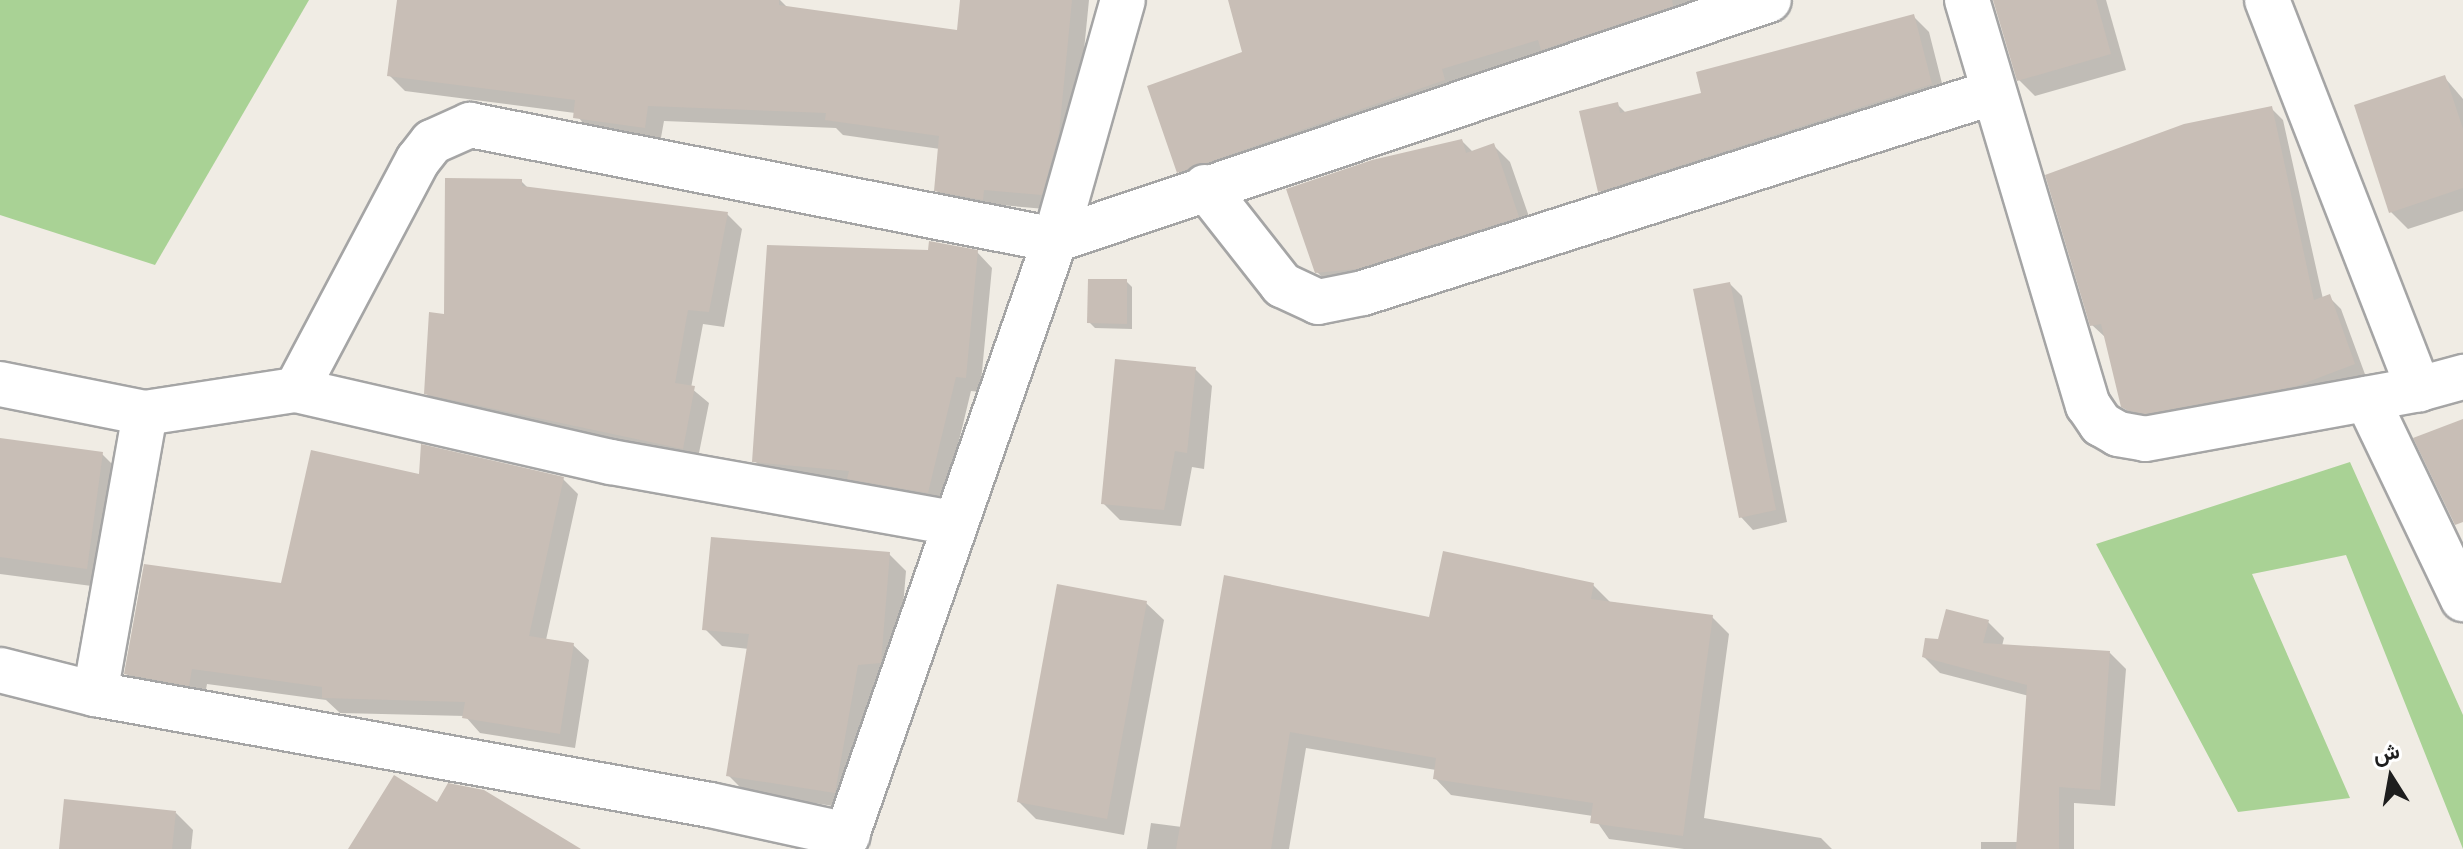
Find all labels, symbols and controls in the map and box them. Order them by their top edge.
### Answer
north arrow [2351,737,2431,817]
text: ش [2371,738,2402,769]

